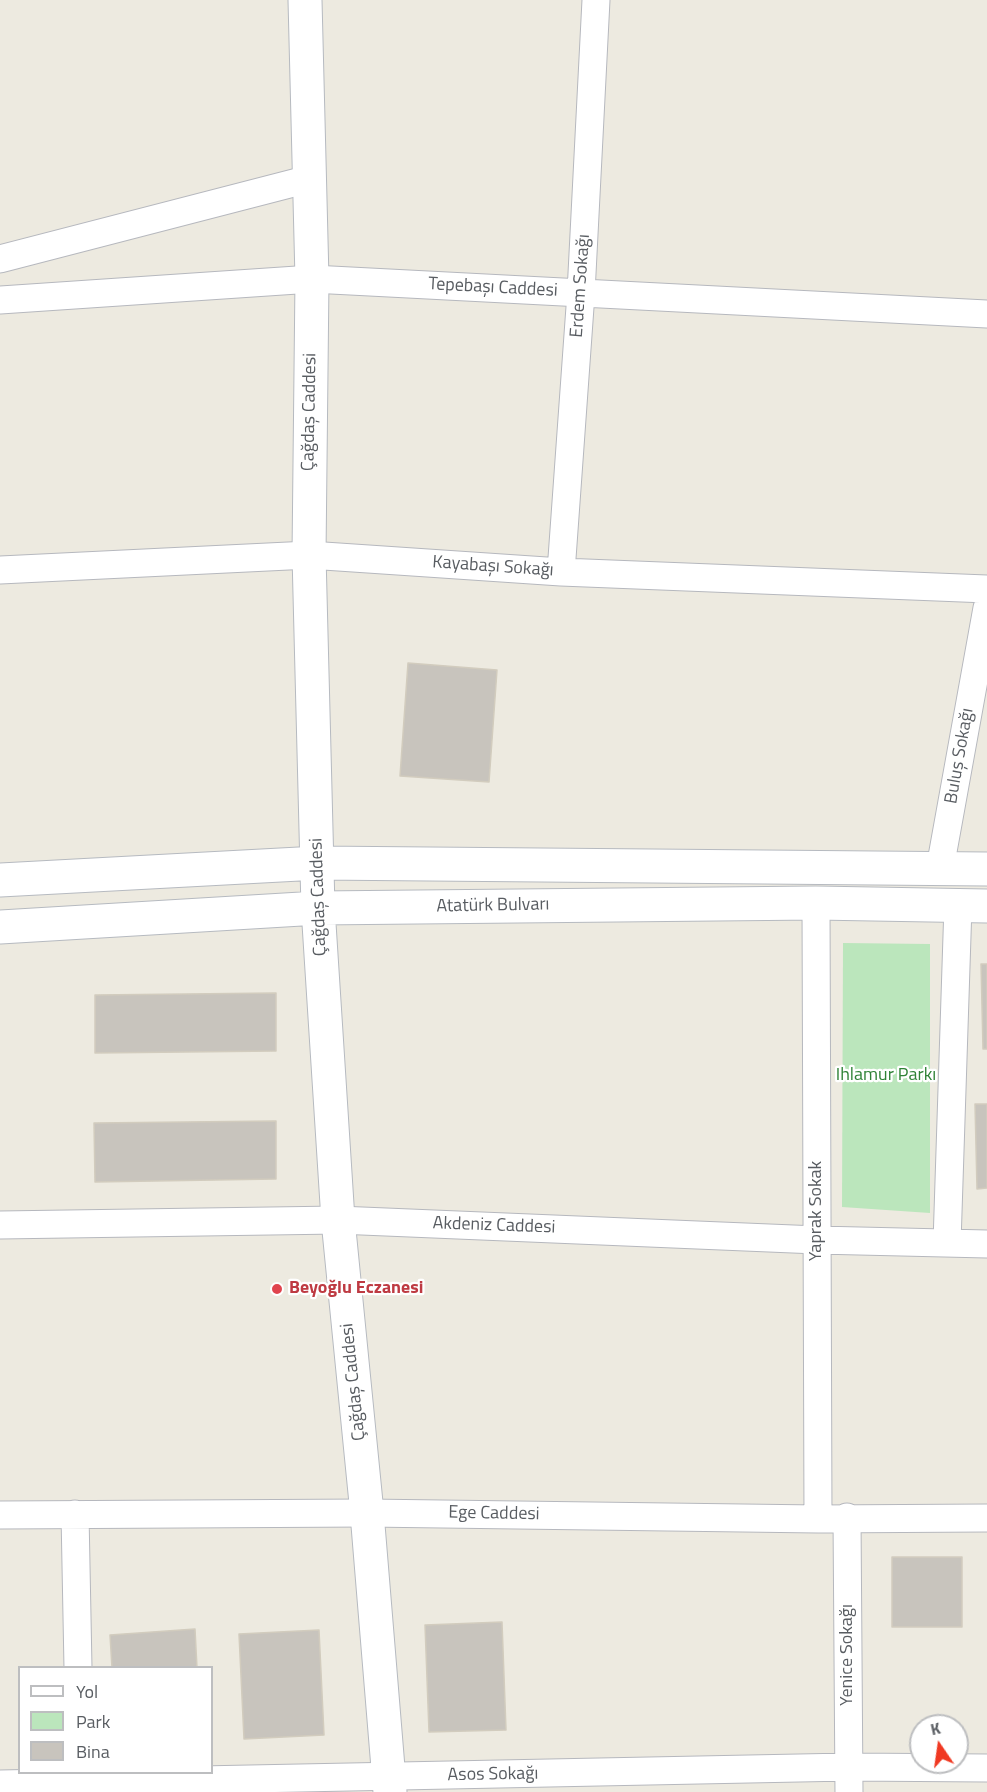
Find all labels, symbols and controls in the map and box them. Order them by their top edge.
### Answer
street label: Erdem Sokağı [567,234,595,338]
street label: Tepebaşı Caddesi [428,274,558,302]
street label: Çağdaş Caddesi [298,353,322,471]
street label: Kayabaşı Sokağı [432,552,554,582]
street label: Buluş Sokağı [941,706,979,806]
street label: Çağdaş Caddesi [306,838,332,956]
street label: Atatürk Bulvarı [436,894,550,918]
park label: Ihlamur Parkı [836,1065,936,1087]
street label: Yaprak Sokak [806,1161,828,1261]
street label: Akdeniz Caddesi [432,1213,556,1239]
place label: Beyoğlu Eczanesi [289,1278,423,1300]
marker: Beyoğlu Eczanesi [270,1282,284,1296]
street label: Çağdaş Caddesi [337,1322,371,1442]
street label: Ege Caddesi [448,1502,540,1526]
street label: Yenice Sokağı [837,1604,859,1706]
legend [18,1666,213,1774]
text: Yol [76,1678,98,1705]
text: Park [76,1708,110,1735]
north arrow [909,1714,969,1774]
text: K [928,1716,943,1741]
text: Bina [76,1738,110,1765]
street label: Asos Sokağı [447,1763,539,1787]

